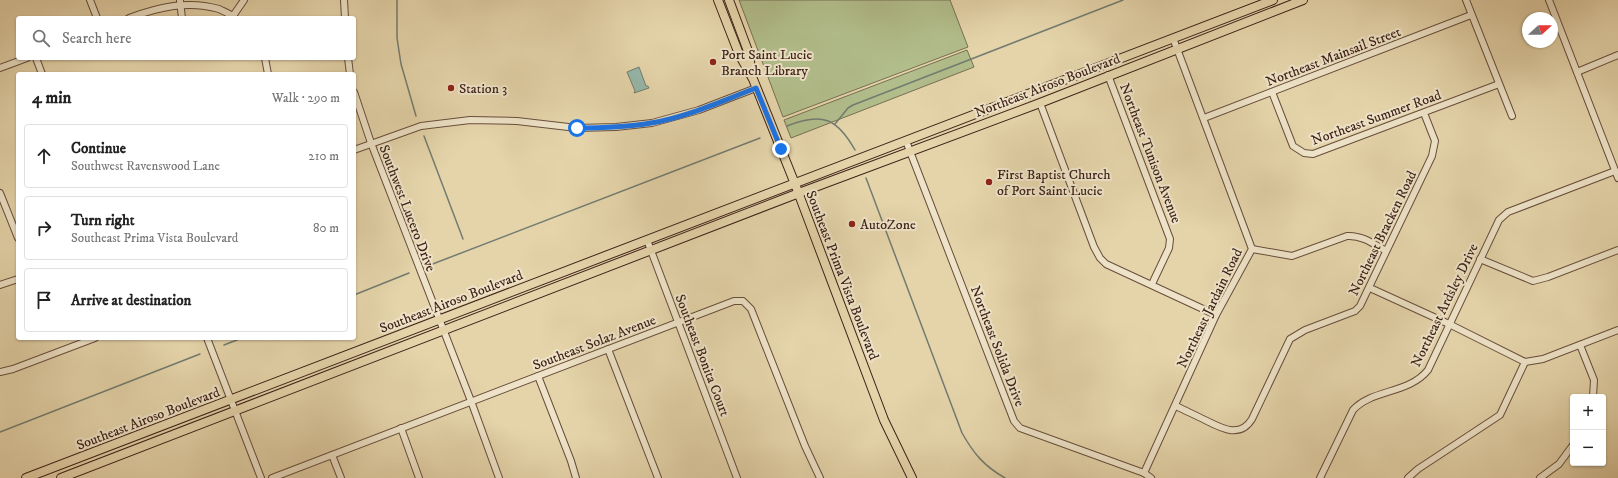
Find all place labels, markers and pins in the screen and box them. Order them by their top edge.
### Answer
place label: Port Saint Lucie Branch Library [721,46,812,80]
marker: Port Saint Lucie Branch Library [708,57,718,67]
place label: Station 3 [459,80,507,98]
marker: Station 3 [446,83,456,93]
place label: First Baptist Church of Port Saint Lucie [997,166,1111,200]
marker: First Baptist Church of Port Saint Lucie [984,177,994,187]
place label: AutoZone [860,216,916,234]
marker: AutoZone [847,219,857,229]

